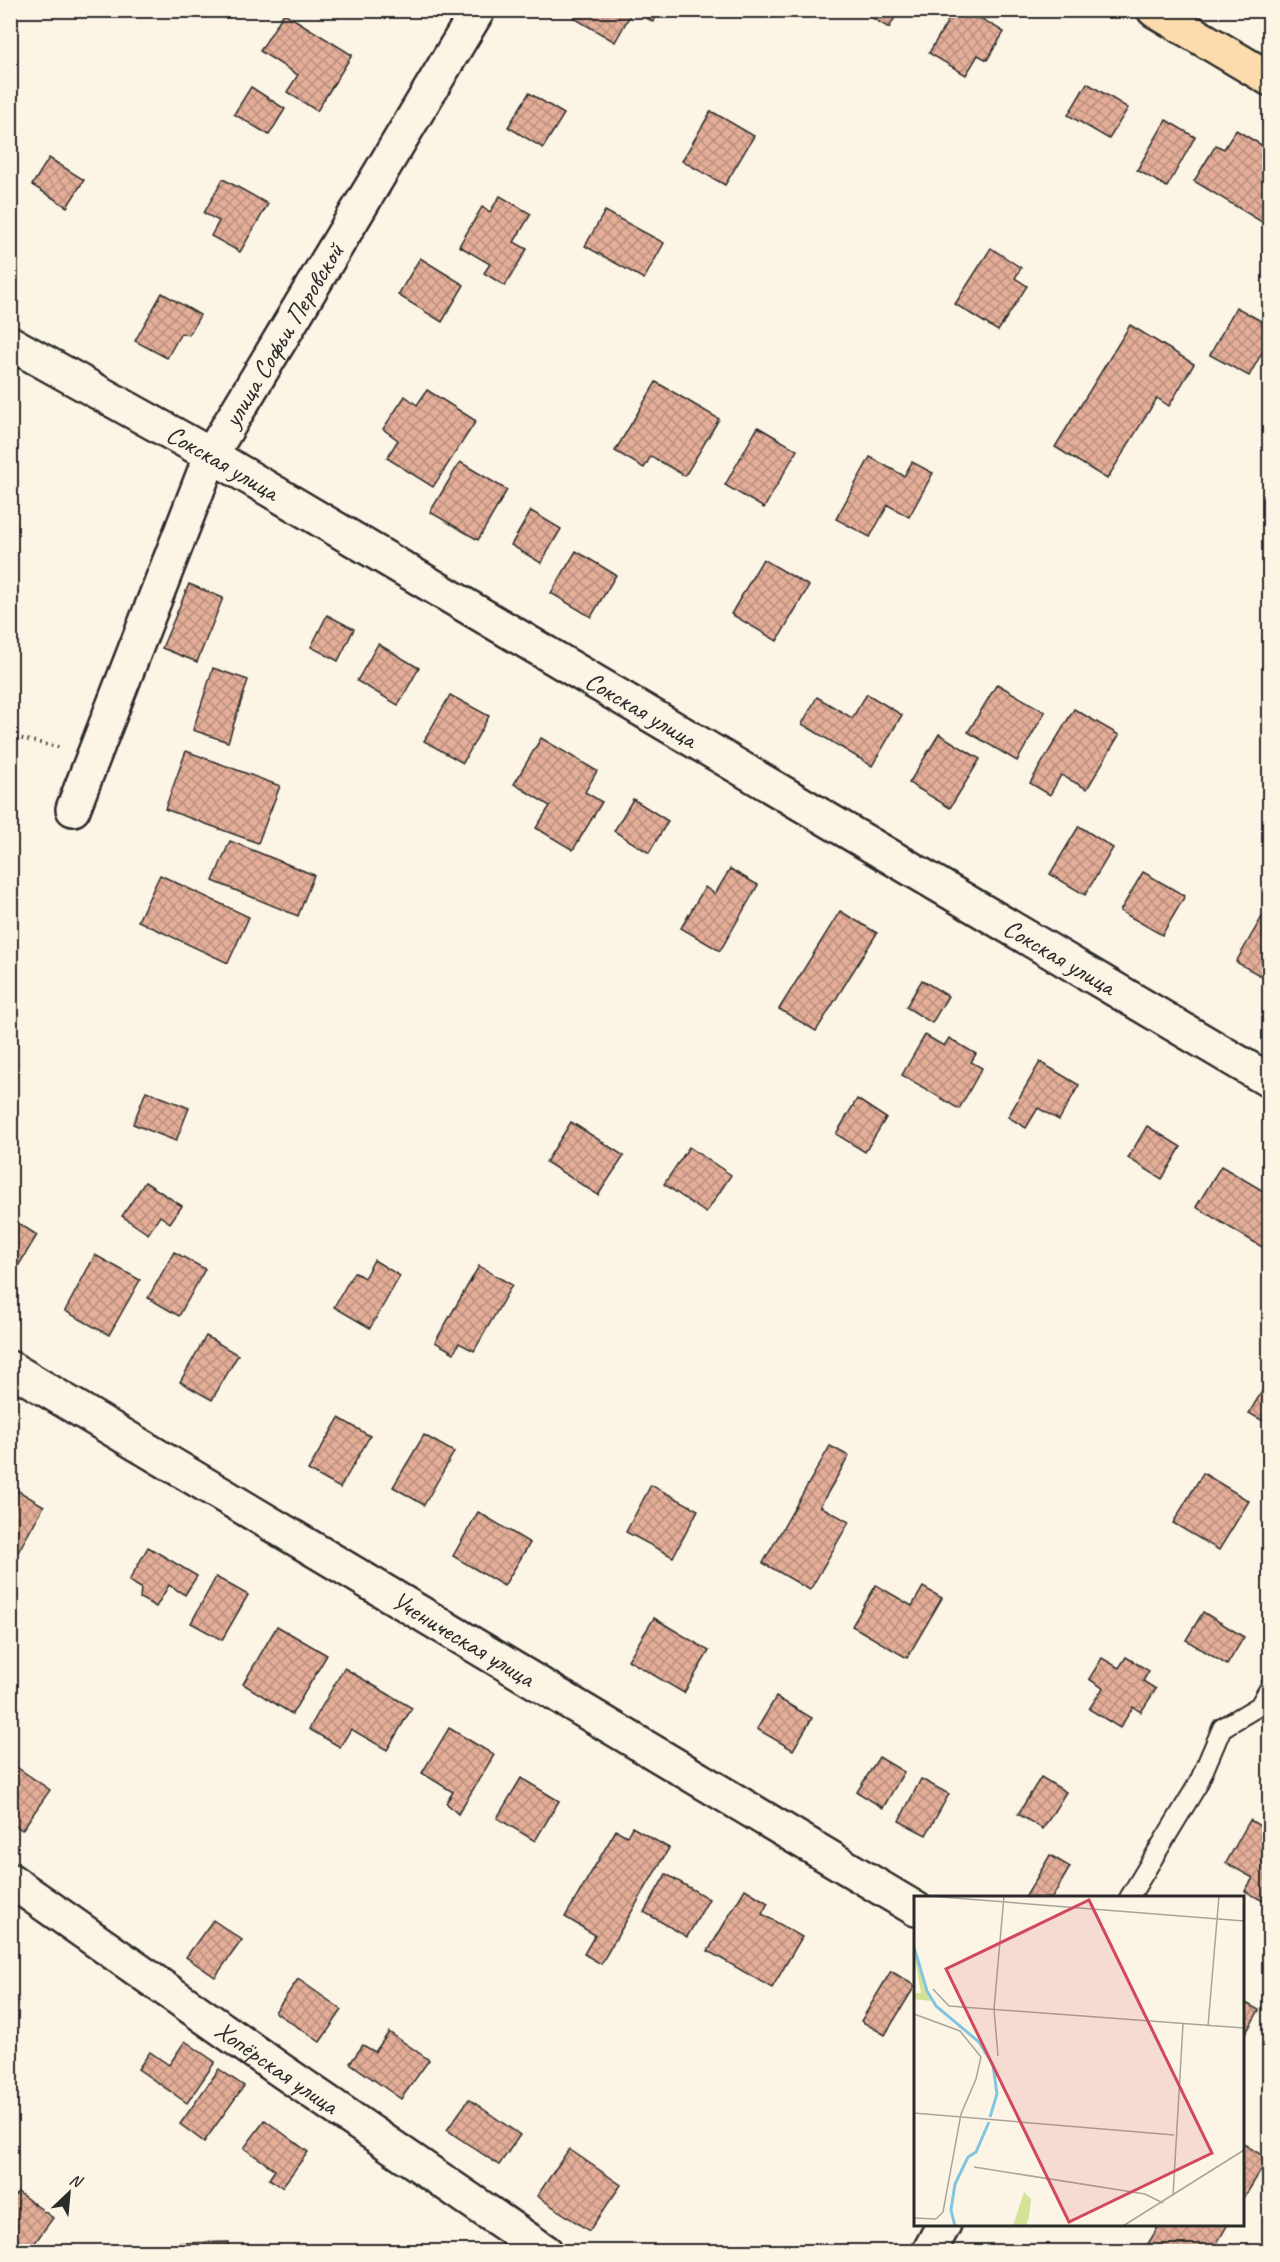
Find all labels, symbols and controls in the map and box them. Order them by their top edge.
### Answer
street label: улица Софьи Перовской [215,235,352,435]
street label: Сокская улица [161,418,287,510]
street label: Сокская улица [579,664,705,757]
street label: Сокская улица [998,911,1123,1004]
street label: Ученическая улица [386,1584,542,1695]
inset map [914,1896,1244,2226]
street label: Хопёрская улица [209,2013,346,2123]
north arrow [39,2163,99,2223]
text: N [66,2169,87,2193]

